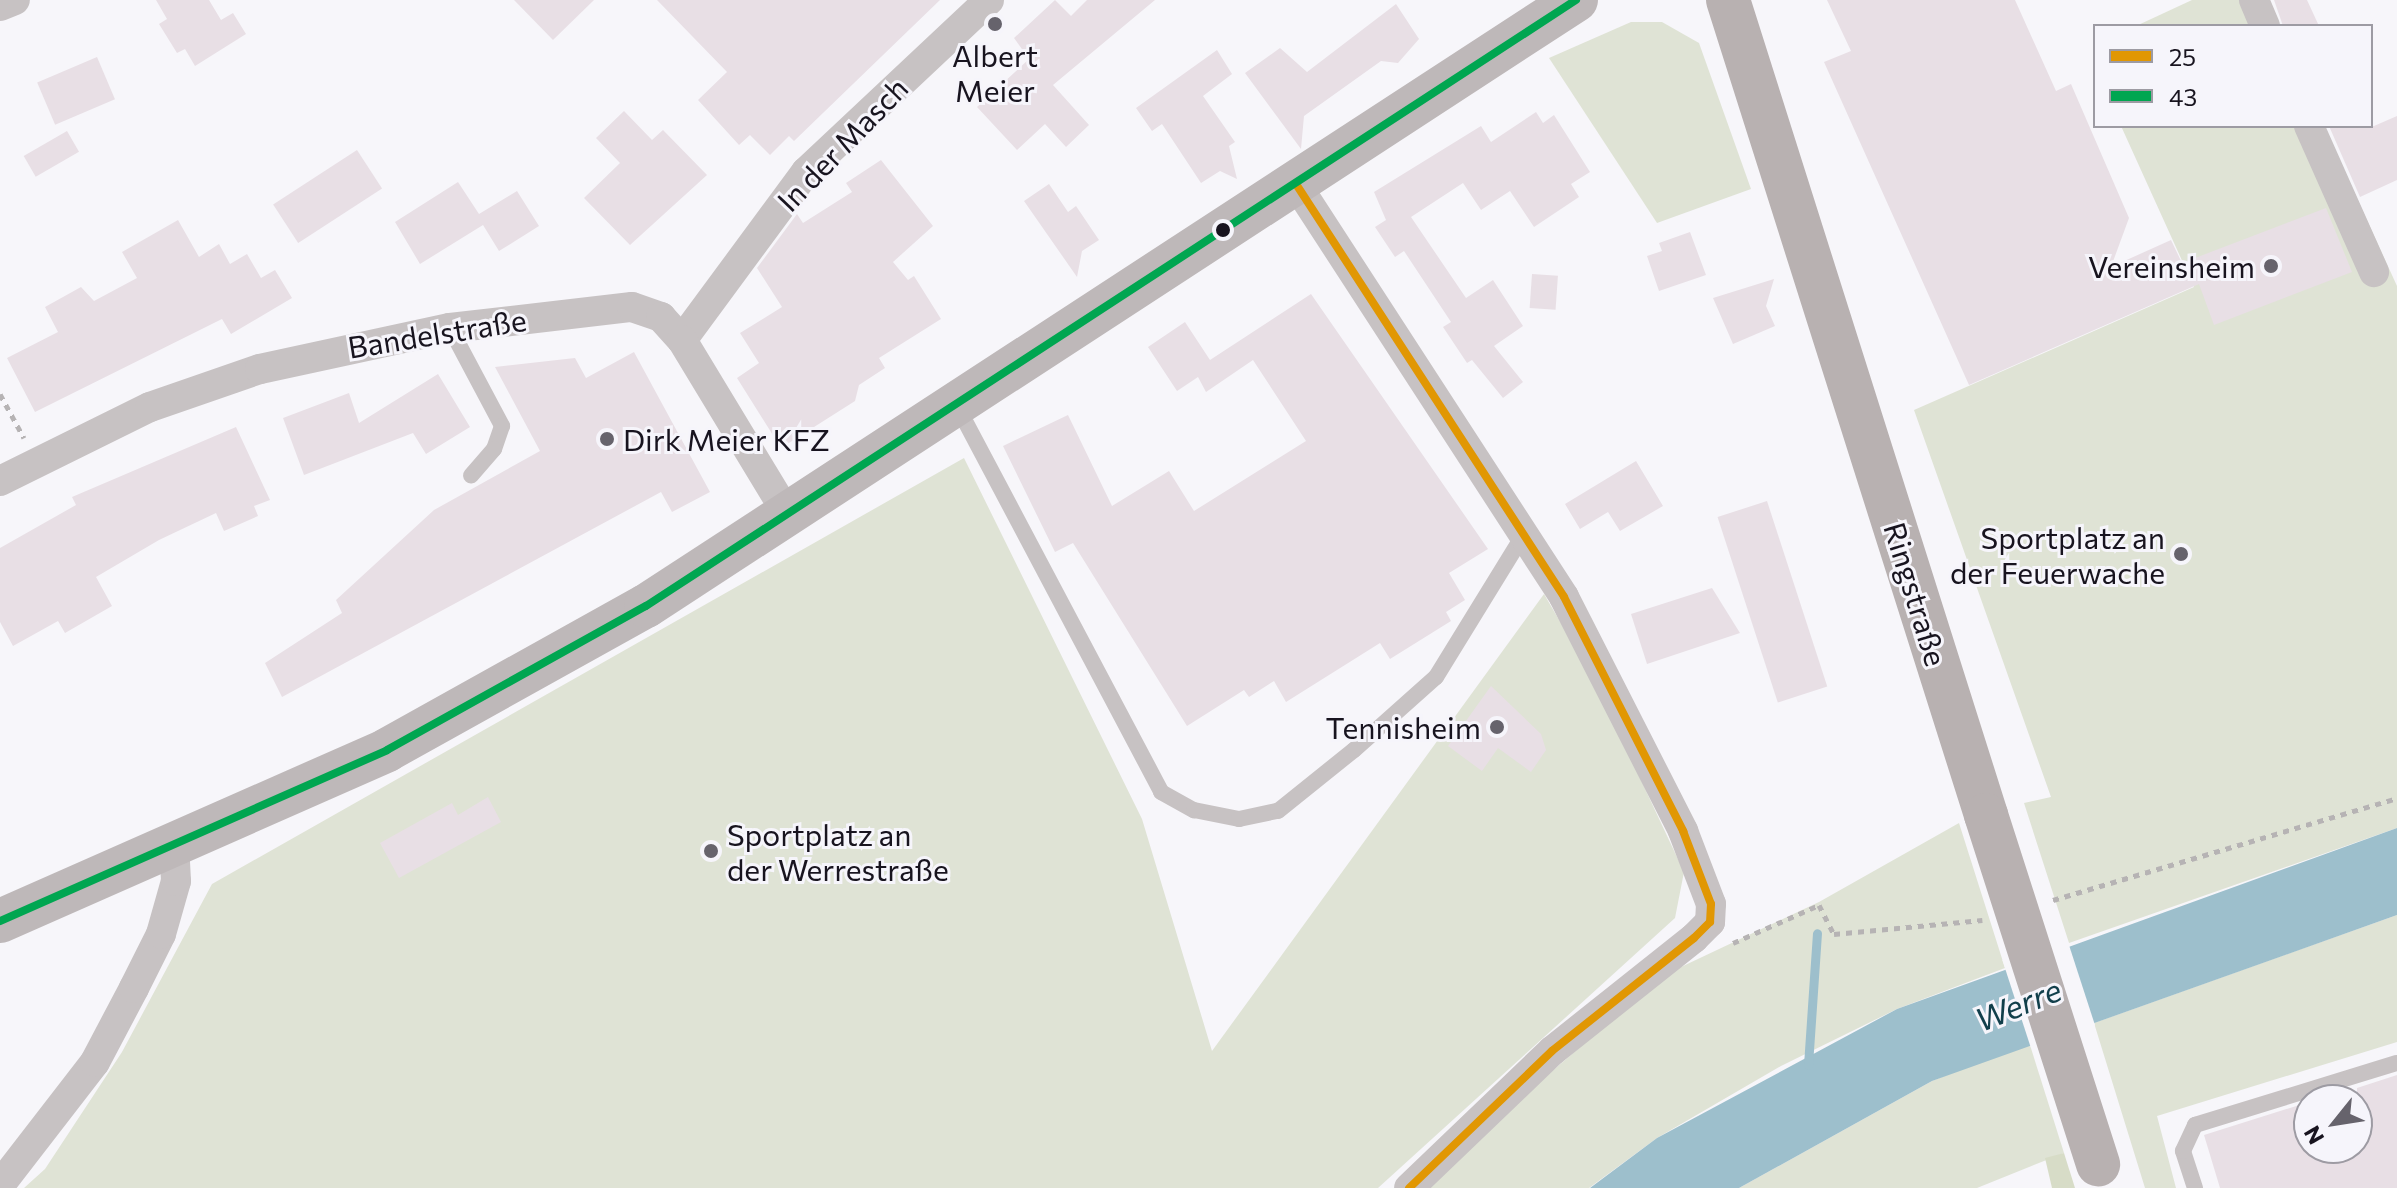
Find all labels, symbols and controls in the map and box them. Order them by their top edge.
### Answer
marker: Albert Meier [986,15,1004,33]
legend [2093,24,2373,128]
place label: Albert Meier [952,37,1038,108]
text: 25 [2169,42,2196,71]
street label: In der Masch [769,70,915,218]
text: 43 [2169,82,2197,111]
unlabelled marker [1215,222,1231,238]
place label: Vereinsheim [2088,248,2255,284]
marker: Vereinsheim [2262,257,2280,275]
street label: Bandelstraße [345,301,529,365]
place label: Dirk Meier KFZ [623,421,830,457]
marker: Dirk Meier KFZ [598,430,616,448]
street label: Ringstraße [1877,518,1955,670]
place label: Sportplatz an der Feuerwache [1950,519,2165,590]
marker: Sportplatz an der Feuerwache [2172,545,2190,563]
place label: Tennisheim [1326,709,1481,745]
marker: Tennisheim [1488,718,1506,736]
place label: Sportplatz an der Werrestraße [727,816,949,886]
marker: Sportplatz an der Werrestraße [702,842,720,860]
water label: Werre [1969,969,2067,1039]
north arrow [2293,1084,2373,1164]
text: N [2298,1121,2329,1149]

